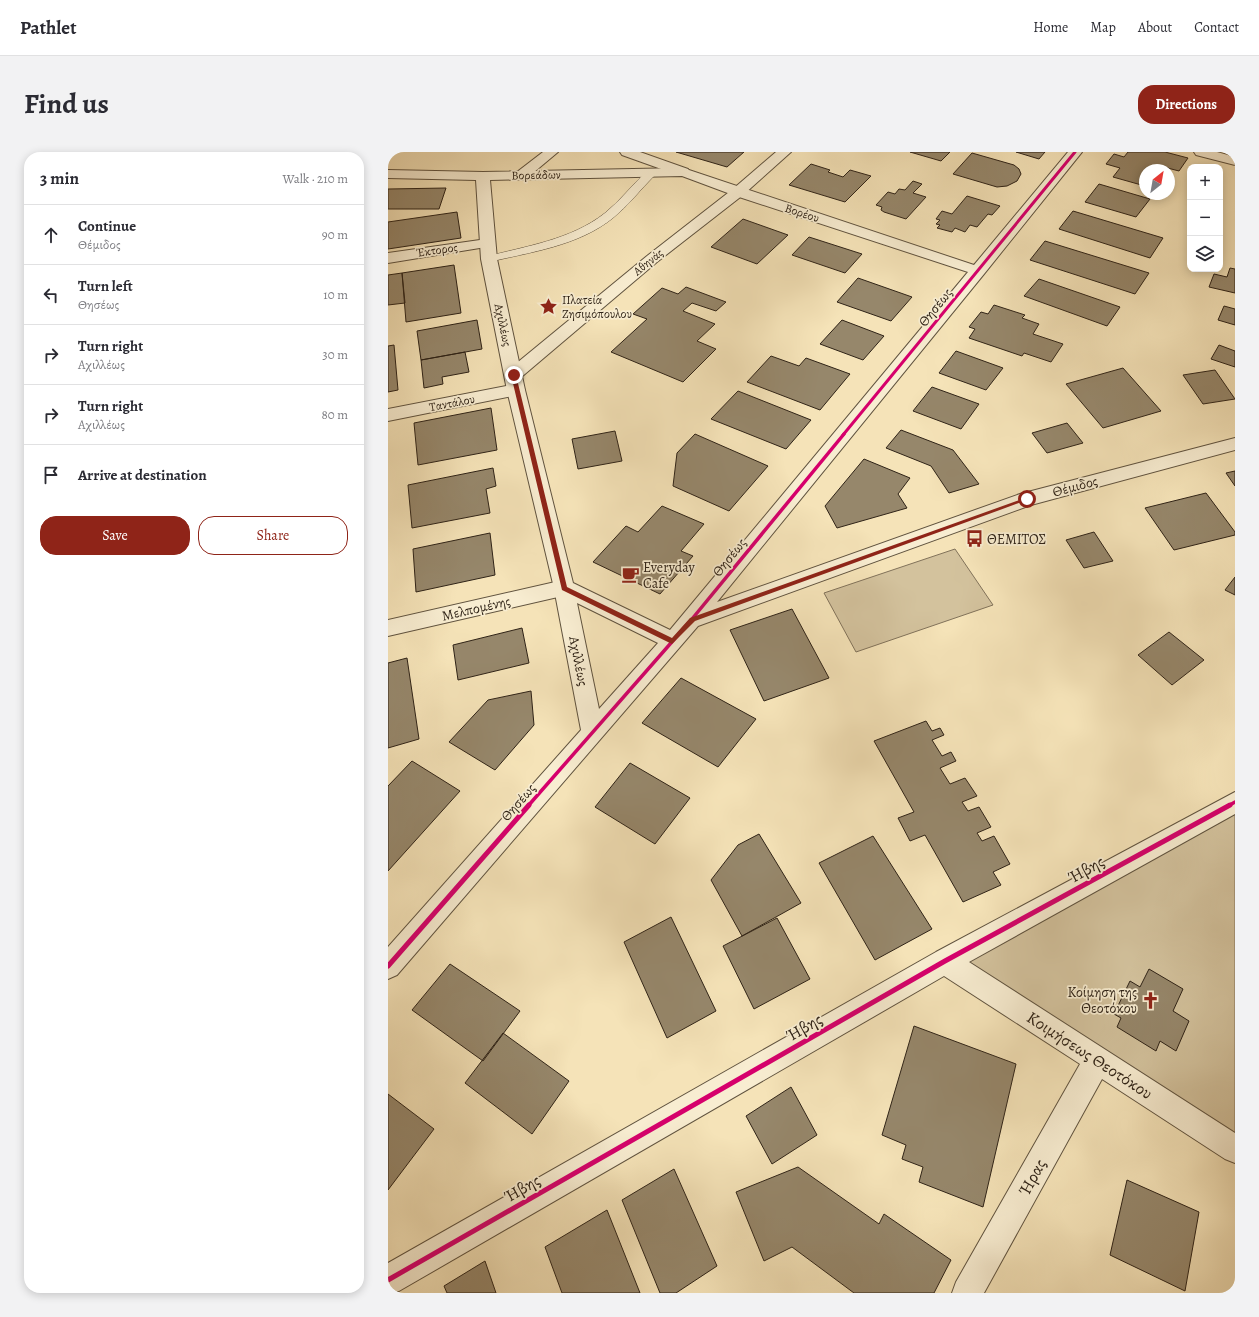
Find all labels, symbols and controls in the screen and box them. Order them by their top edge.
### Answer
text: Pathlet [20,15,76,41]
text: Home [1033,18,1068,37]
text: Map [1090,18,1116,37]
text: About [1138,18,1172,37]
text: Contact [1194,18,1239,37]
text: Find us [24,85,109,123]
button: Directions [1138,85,1235,124]
north arrow [1139,164,1175,200]
map controls [1187,164,1223,272]
button: + [1187,164,1223,200]
text: 3 min [40,167,79,190]
street label: Βορεάδων [511,167,561,183]
text: Walk · 210 m [283,170,348,187]
street label: Βορέου [783,200,821,226]
button: − [1187,200,1223,236]
text: Continue [78,216,136,236]
icon: ahead [40,224,62,246]
text: 90 m [322,226,348,243]
text: Θέμιδος [78,236,121,253]
button: layers [1187,236,1223,272]
street label: Έκτορος [415,239,459,261]
street label: Αθηνάς [629,245,666,280]
text: Turn left [78,276,133,296]
icon: left [40,284,62,306]
street label: Θησέως [914,284,957,331]
text: 10 m [323,286,348,303]
place label: Πλατεία Ζησιμόπουλου [562,292,632,322]
text: Θησέως [78,296,119,313]
place icon: Πλατεία Ζησιμόπουλου [539,297,559,317]
street label: Αχιλλέως [490,301,515,348]
text: Turn right [78,336,143,356]
icon: right [40,344,62,366]
text: 30 m [322,346,348,363]
text: Αχιλλέως [78,356,125,373]
route end [505,366,523,384]
street label: Ταντάλου [428,391,476,415]
text: Turn right [78,396,143,416]
icon: right [40,404,62,426]
text: 80 m [321,406,348,423]
text: Αχιλλέως [78,416,125,433]
icon: arrive [40,464,62,486]
text: Arrive at destination [78,465,207,485]
street label: Θέμιδος [1050,471,1100,502]
route start [1018,490,1036,508]
button: Save [40,516,190,555]
button: Share [198,516,348,555]
bus stop icon: ΘΕΜΙΤΟΣ [964,529,984,549]
place label: ΘΕΜΙΤΟΣ [987,530,1046,549]
street label: Θησέως [708,534,751,581]
place label: Everyday Cafe [643,558,695,593]
cafe icon: Everyday Cafe [620,565,640,585]
street label: Μελπομένης [440,591,512,626]
street label: Αχιλλέως [564,634,593,688]
street label: Θησέως [497,779,540,825]
street label: Ήβης [1064,850,1109,889]
place label: Κοίμηση της Θεοτόκου [1068,983,1137,1018]
church icon: Κοίμηση της Θεοτόκου [1140,990,1160,1010]
street label: Κοιμήσεως Θεοτόκου [1022,1006,1157,1105]
street label: Ήβης [782,1008,827,1047]
street label: Ήρας [1013,1155,1052,1200]
street label: Ήβης [500,1169,545,1208]

